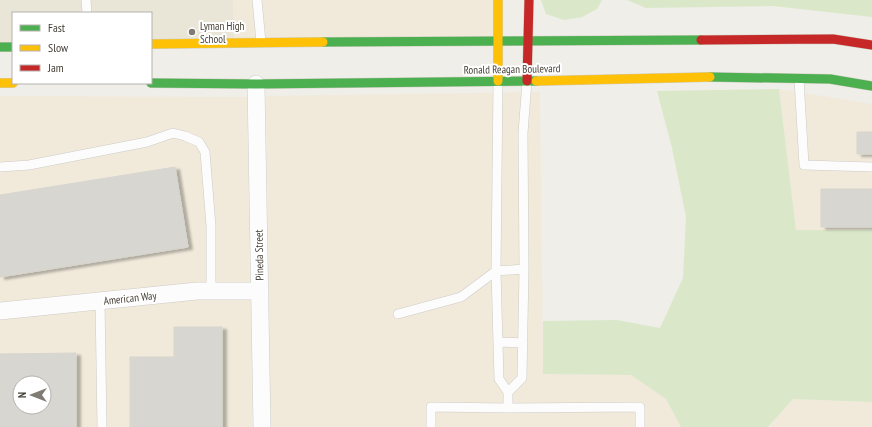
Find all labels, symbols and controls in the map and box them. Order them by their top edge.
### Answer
legend [12,12,152,84]
place label: Lyman High School [200,19,245,46]
text: Fast [48,20,66,35]
marker: Lyman High School [187,27,197,37]
text: Slow [48,40,69,55]
text: Jam [47,60,64,75]
street label: Ronald Reagan Boulevard [464,61,561,77]
street label: Pineda Street [252,229,266,281]
street label: American Way [103,288,158,308]
north arrow [12,375,52,415]
text: N [15,392,29,398]

